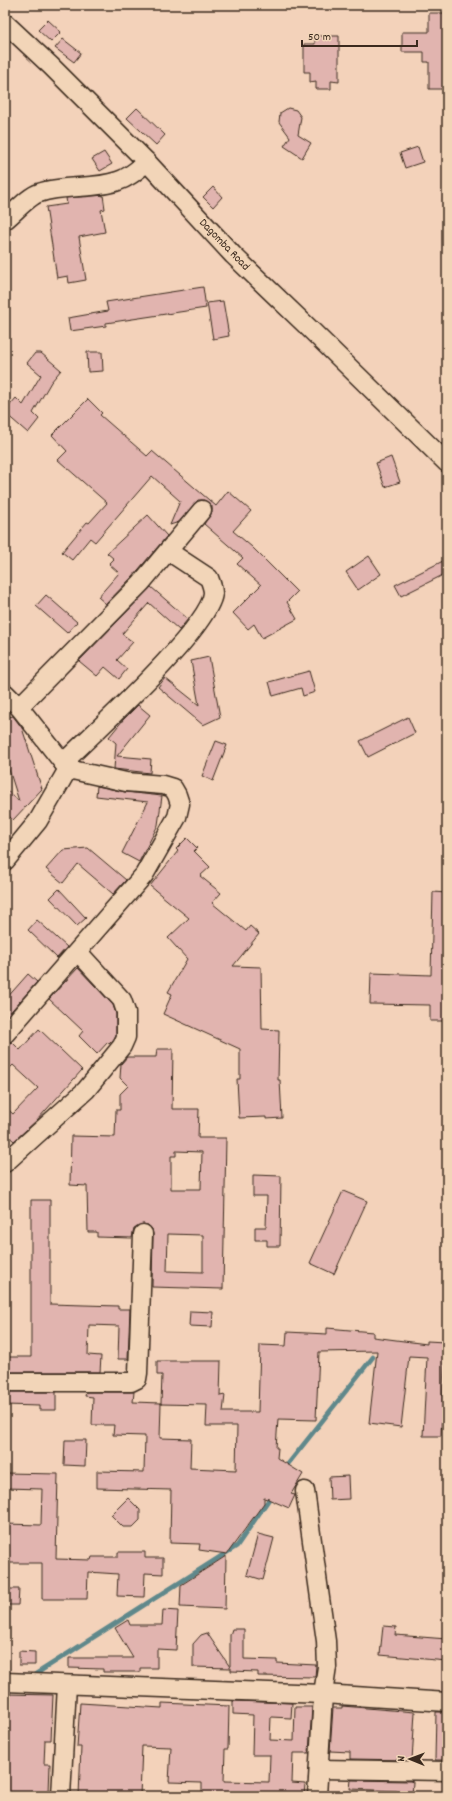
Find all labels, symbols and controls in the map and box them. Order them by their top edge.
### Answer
scale bar [302,22,417,48]
text: 50 m [308,29,331,46]
street label: Dagomba Road [195,215,253,275]
north arrow [390,1739,430,1779]
text: N [394,1755,410,1762]

